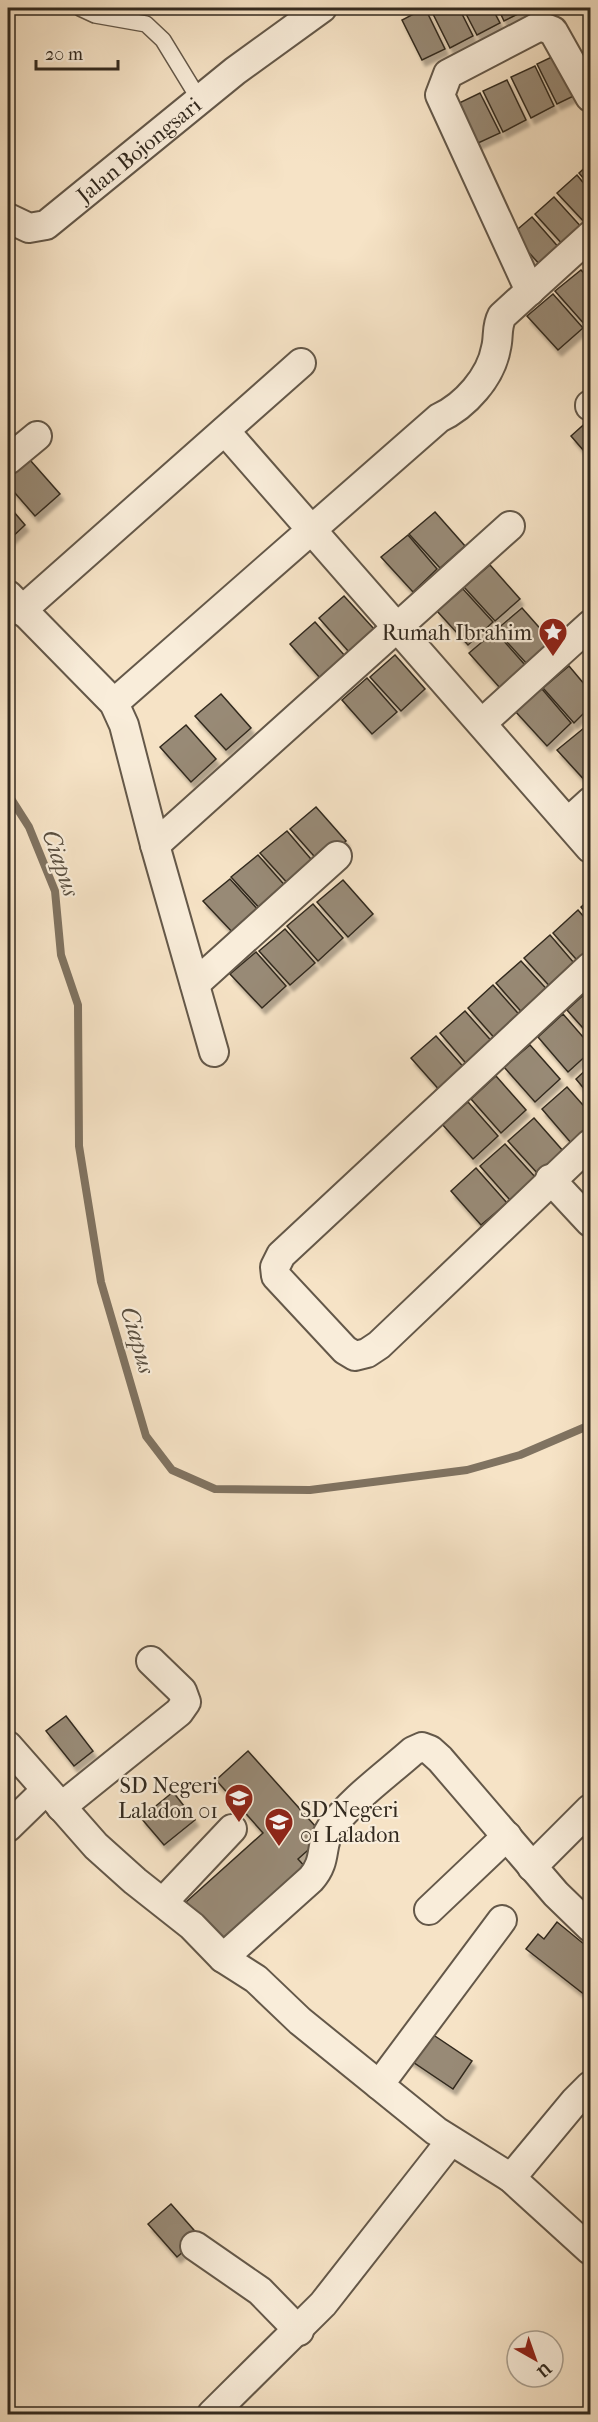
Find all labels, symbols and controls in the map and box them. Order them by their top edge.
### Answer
scale bar [36,33,118,71]
text: 20 m [45,44,83,65]
street label: Jalan Bojongsari [70,92,207,210]
place icon: Rumah Ibrahim [537,616,569,658]
place label: Rumah Ibrahim [382,620,533,646]
water label: Ciapus [37,826,86,901]
water label: Ciapus [115,1303,161,1378]
place label: SD Negeri Laladon 01 [118,1773,218,1824]
school or university icon: SD Negeri Laladon 01 [223,1782,255,1824]
place label: SD Negeri 01 Laladon [300,1797,400,1848]
school or university icon: SD Negeri 01 Laladon [263,1806,295,1848]
north arrow [505,2329,565,2389]
text: U [533,2358,556,2382]

